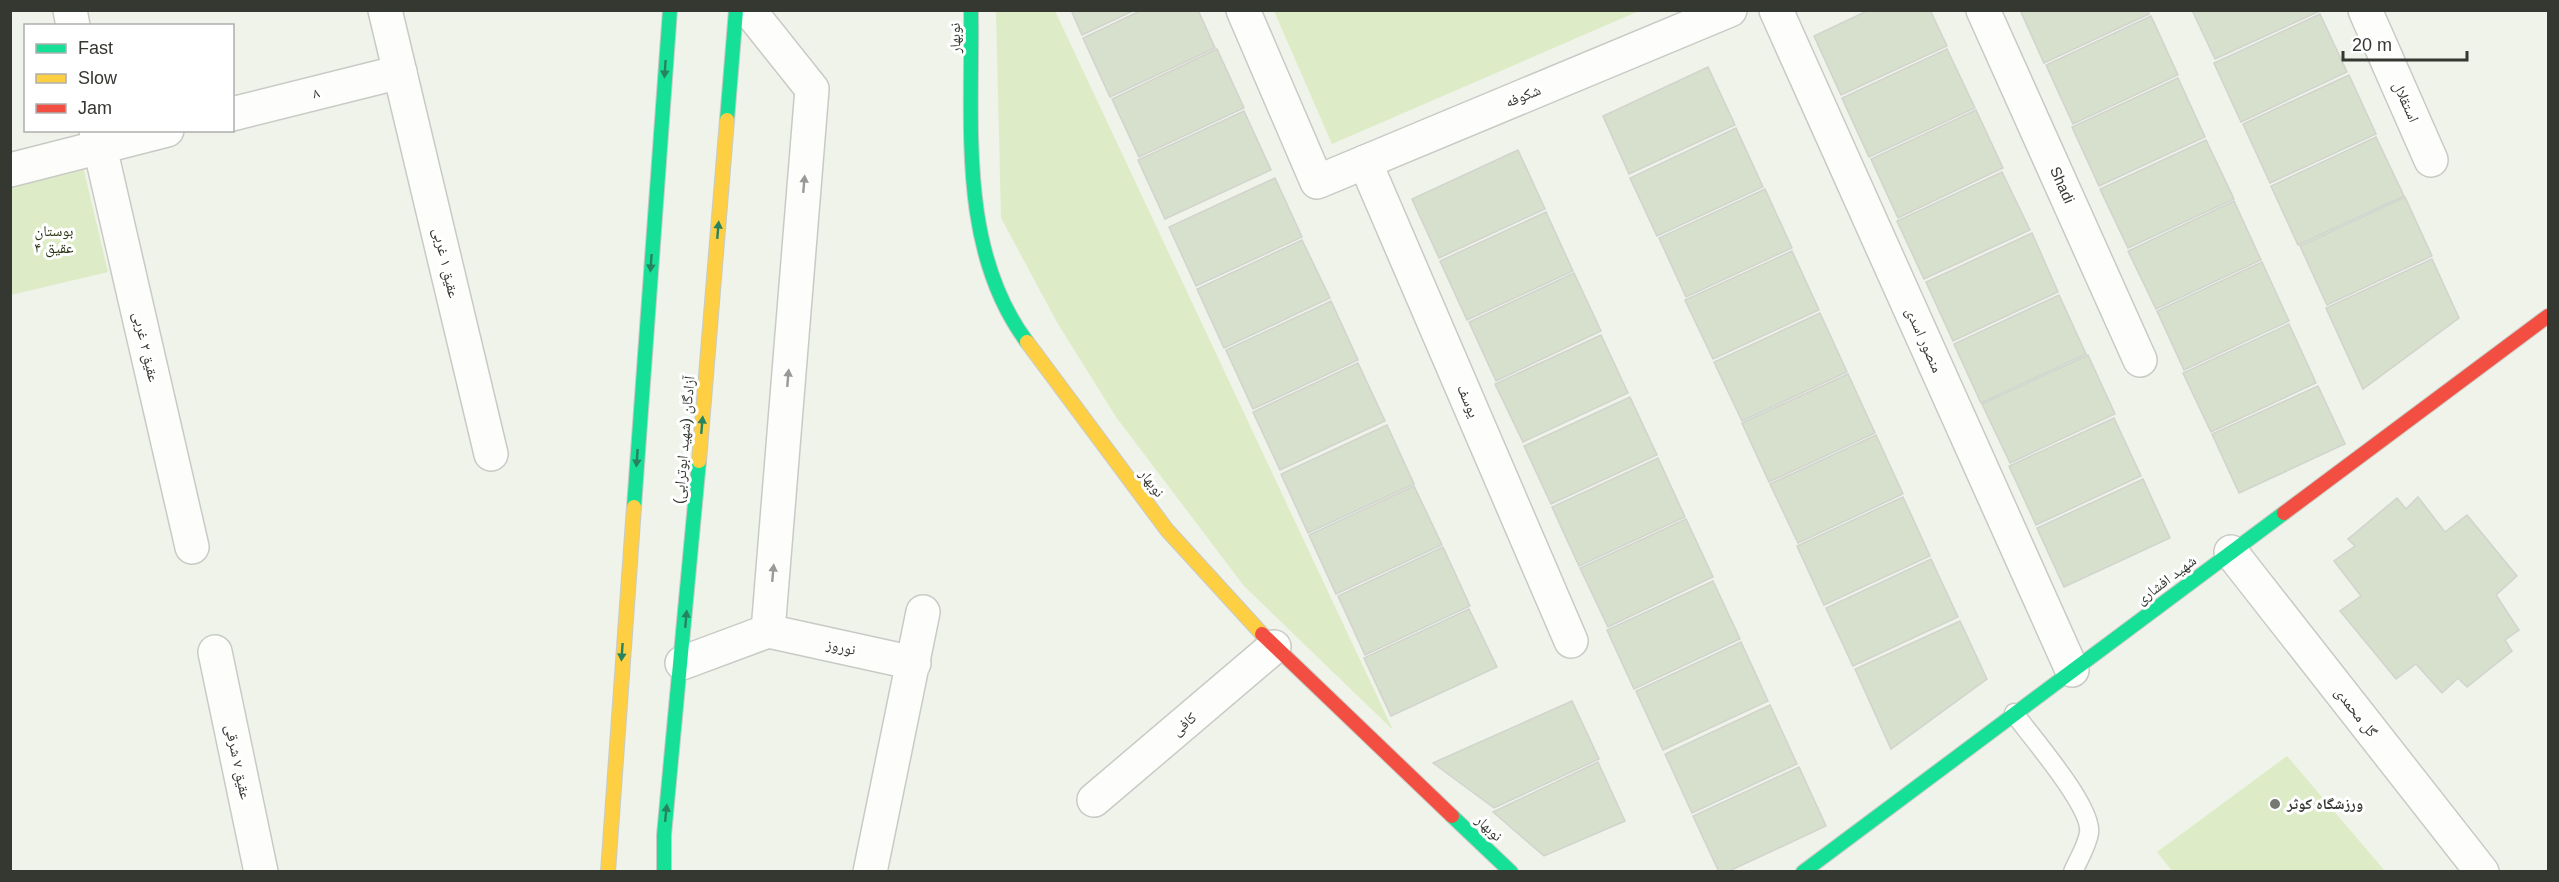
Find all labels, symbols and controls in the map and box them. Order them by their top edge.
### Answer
street label: نوبهار [946,23,964,54]
legend [24,24,234,132]
scale bar [2343,24,2468,62]
text: 20 m [2352,35,2392,55]
text: Fast [78,38,113,58]
one-way arrow [661,59,670,78]
text: Slow [78,68,118,88]
street label: استقلال [2388,79,2423,126]
street label: شکوفه [1503,81,1544,111]
street label: ۸ [311,83,321,102]
text: Jam [78,98,112,118]
street label: Shadi [2047,164,2078,206]
one-way arrow [799,174,809,193]
one-way arrow [713,221,723,240]
park label: بوستان عقیق ۴ [34,222,74,258]
street label: عقیق ۱ غربی [428,226,463,301]
one-way arrow [646,254,656,273]
street label: منصور اسدی [1901,305,1946,376]
street label: عقیق ۲ غربی [128,310,163,385]
one-way arrow [783,369,793,388]
street label: آزادگان (شهید ابوترابی) [669,374,700,505]
street label: یوسف [1453,382,1483,421]
one-way arrow [697,415,707,434]
one-way arrow [632,448,641,467]
street label: نوبهار [1135,465,1168,501]
street label: شهید افشاری [2132,551,2200,609]
one-way arrow [768,563,777,582]
one-way arrow [681,610,690,629]
street label: نوروز [824,635,857,659]
one-way arrow [618,643,627,662]
street label: گل محمدی [2330,683,2381,742]
street label: کافی [1168,709,1201,740]
street label: عقیق ۷ شرقی [220,723,255,802]
place label: ورزشگاه کوثر [2286,795,2363,812]
marker: ورزشگاه کوثر [2268,797,2282,811]
one-way arrow [662,804,671,823]
street label: نوبهار [1471,810,1506,845]

